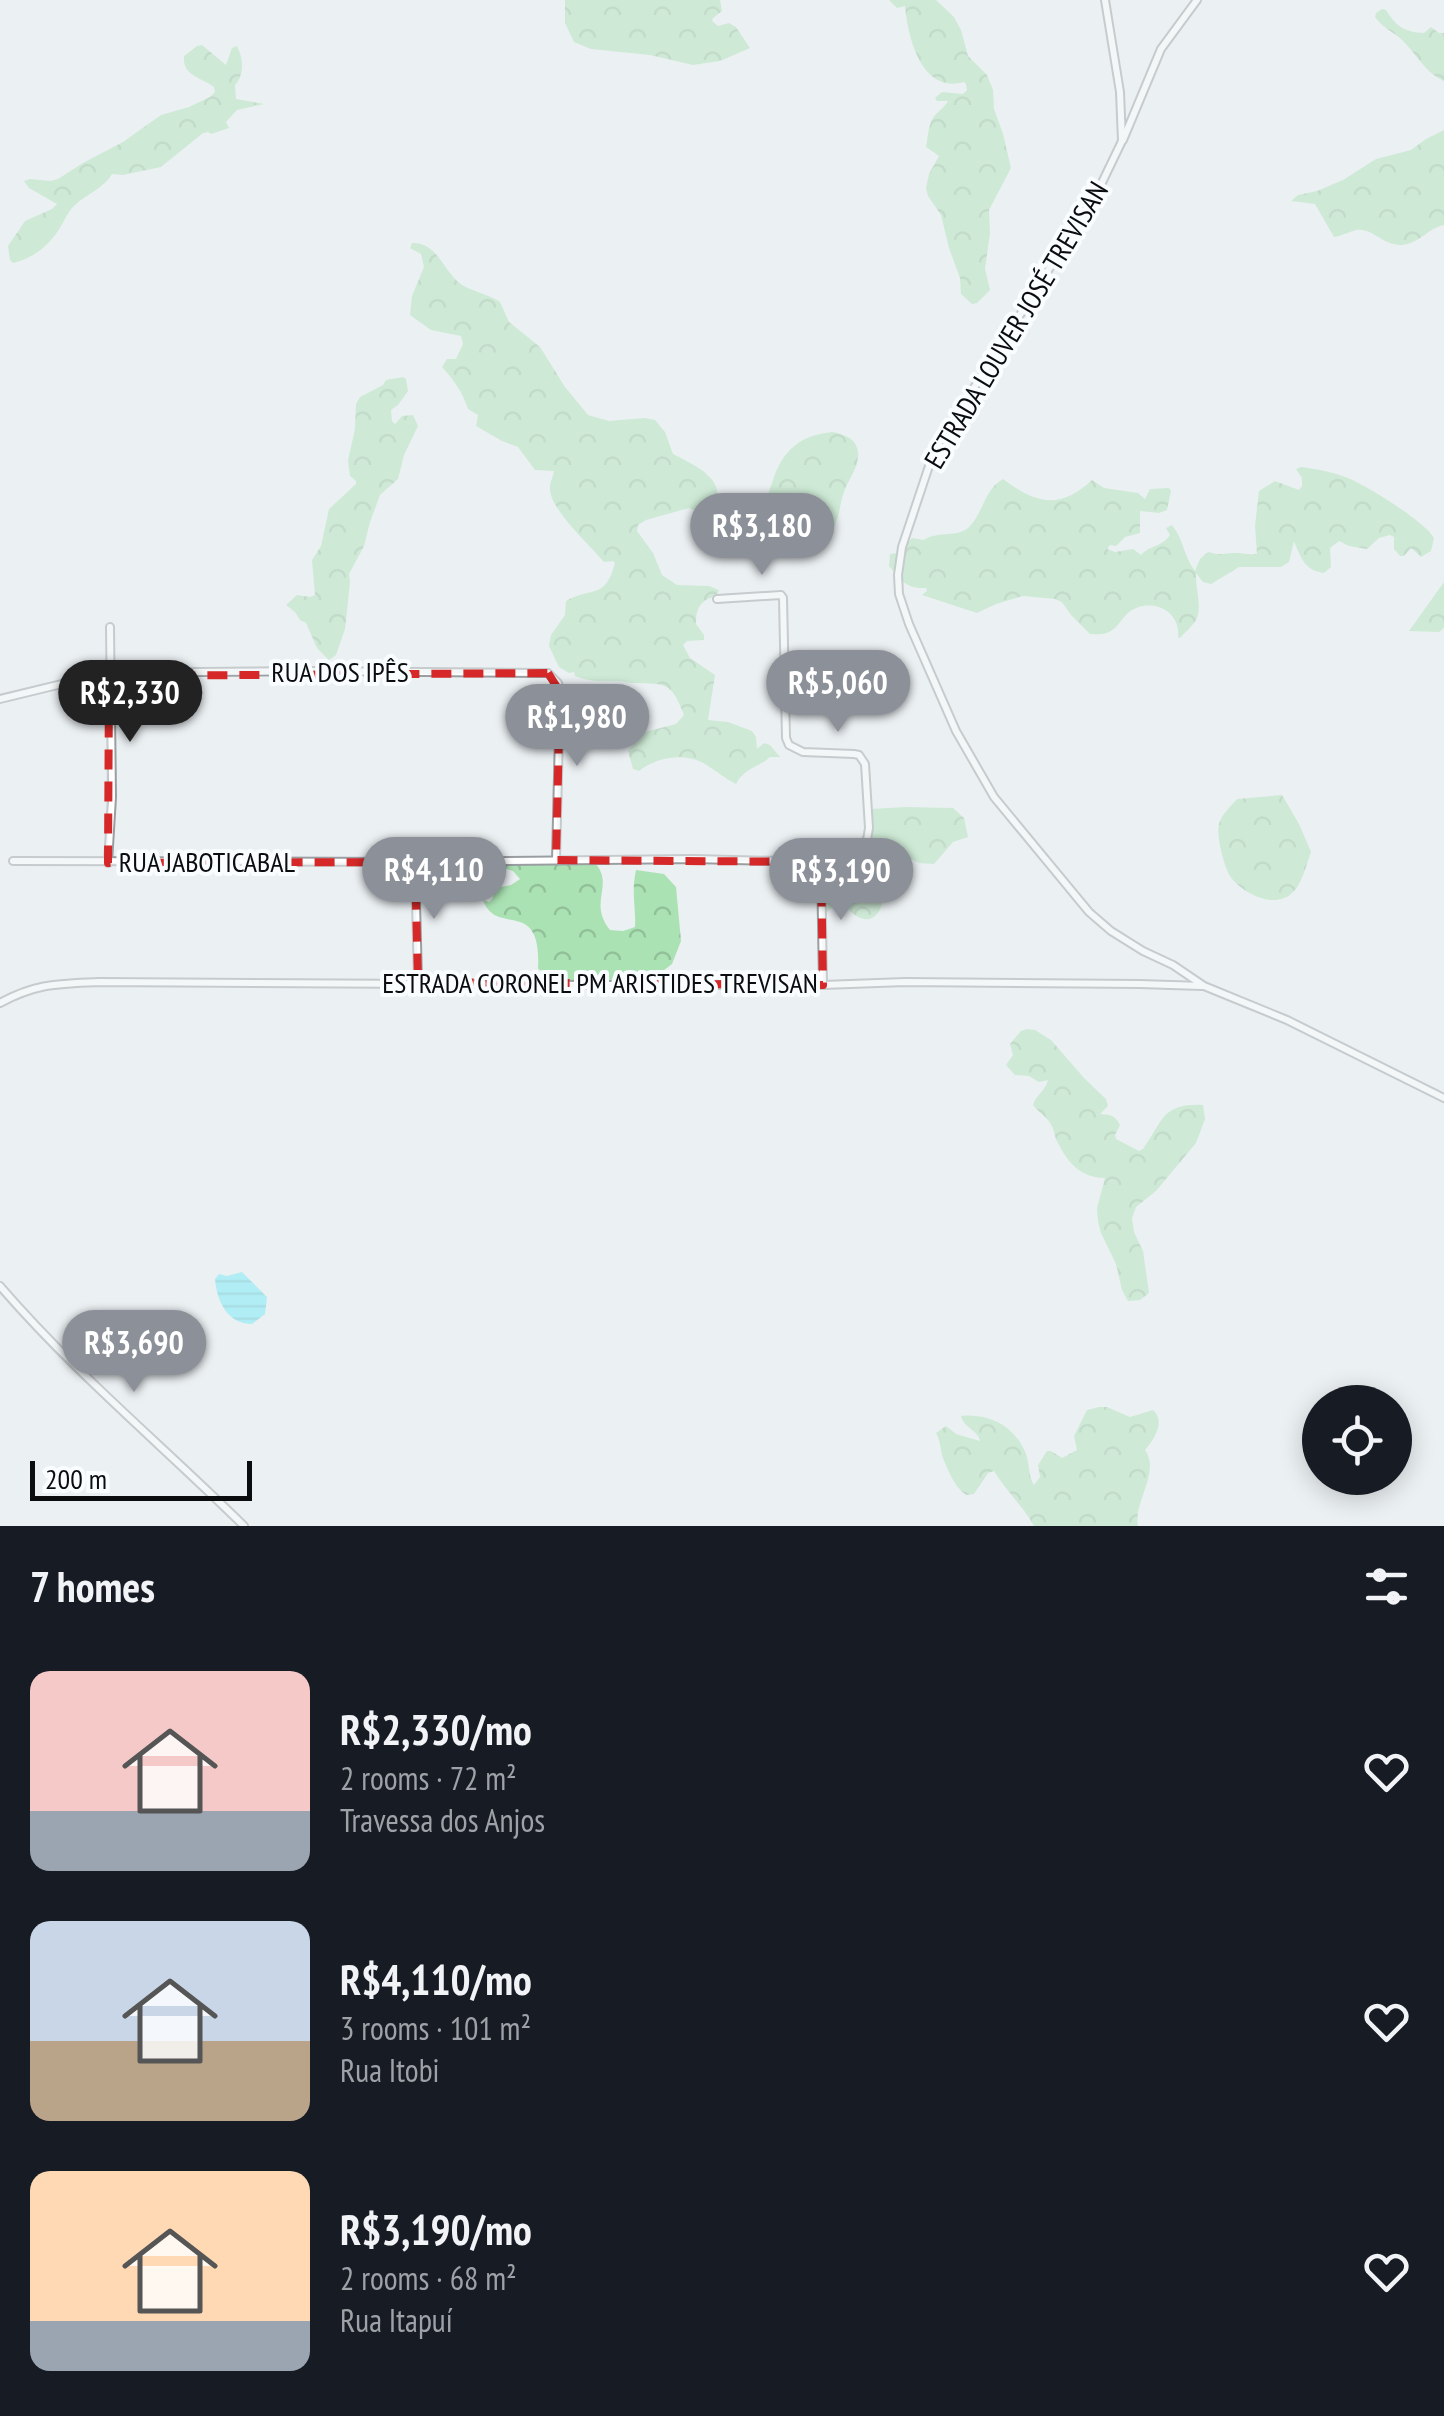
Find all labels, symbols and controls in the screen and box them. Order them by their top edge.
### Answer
street label: ESTRADA LOUVER JOSÉ TREVISAN [915,174,1116,475]
pin: R$3,180 [670,493,854,578]
text: R$3,180 [712,504,812,546]
pin: R$5,060 [746,650,930,735]
street label: RUA DOS IPÊS [271,653,409,690]
pin: R$2,330 [38,660,222,745]
text: R$5,060 [788,661,888,703]
text: R$2,330 [80,671,180,713]
pin: R$1,980 [485,684,669,769]
text: R$1,980 [527,695,627,737]
pin: R$4,110 [342,837,526,922]
pin: R$3,190 [749,838,933,923]
street label: RUA JABOTICABAL [119,843,296,880]
text: R$4,110 [384,848,484,890]
text: R$3,190 [791,849,891,891]
street label: ESTRADA CORONEL PM ARISTIDES TREVISAN [382,964,818,1001]
pin: R$3,690 [42,1310,226,1395]
text: R$3,690 [84,1321,184,1363]
map controls [1302,1385,1412,1495]
button: locate [1302,1385,1412,1495]
scale bar [30,1456,252,1500]
text: 200 m [45,1460,107,1497]
text: 7 homes [30,1559,155,1614]
icon: filters [1359,1559,1414,1614]
text: R$2,330/mo [340,1702,532,1757]
icon: home [110,1711,230,1831]
icon: heart [1359,1744,1414,1799]
text: 2 rooms · 72 m² [340,1757,517,1799]
text: Travessa dos Anjos [340,1799,545,1841]
text: R$4,110/mo [340,1952,532,2007]
icon: home [110,1961,230,2081]
icon: heart [1359,1994,1414,2049]
text: 3 rooms · 101 m² [340,2007,531,2049]
text: Rua Itobi [340,2049,440,2091]
text: R$3,190/mo [340,2202,532,2257]
icon: home [110,2211,230,2331]
icon: heart [1359,2244,1414,2299]
text: 2 rooms · 68 m² [340,2257,517,2299]
text: Rua Itapuí [340,2299,453,2341]

